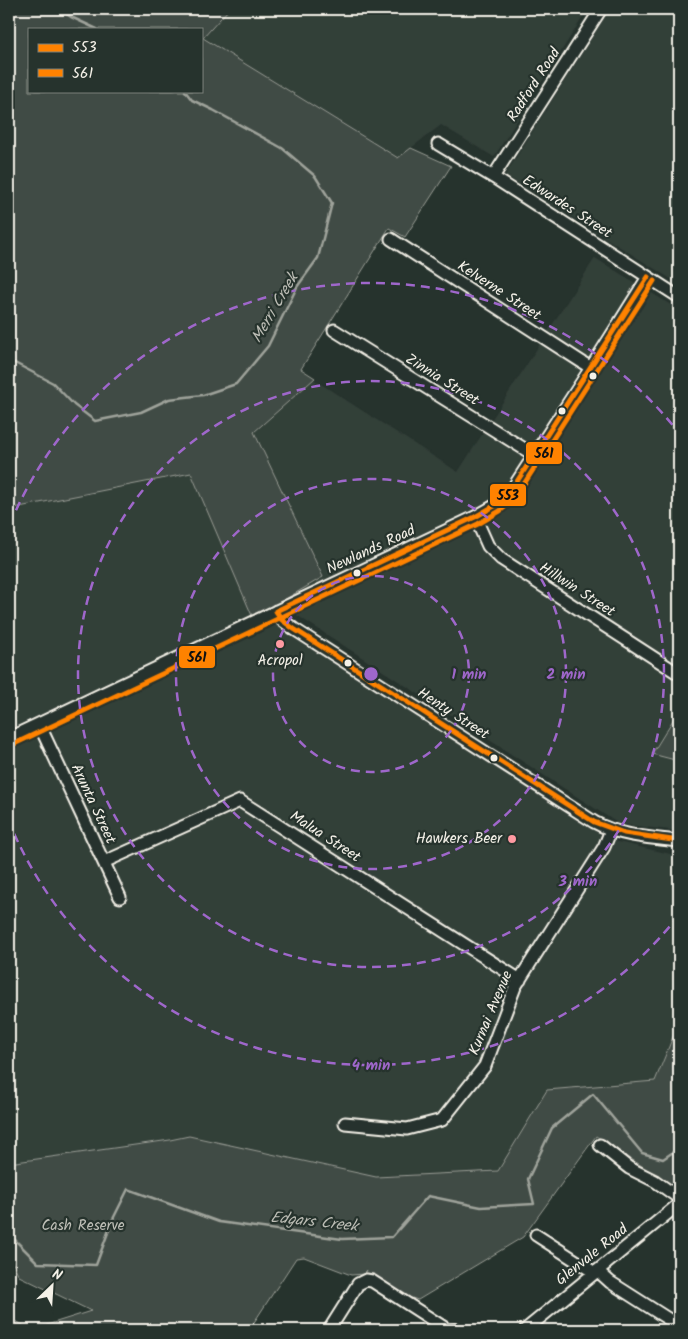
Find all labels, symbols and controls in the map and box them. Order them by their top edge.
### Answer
legend [28,28,202,92]
text: 553 [72,36,97,60]
street label: Radford Road [501,43,567,127]
text: 561 [72,62,93,86]
street label: Edwardes Street [517,169,617,245]
street label: Kelverne Street [452,255,546,327]
water label: Merri Creek [245,266,306,348]
street label: Zinnia Street [400,348,484,412]
unlabelled marker [588,371,598,381]
unlabelled marker [557,406,567,416]
line badge: 561 [525,441,563,465]
text: 561 [534,443,554,465]
line badge: 553 [489,483,527,507]
text: 553 [496,485,519,507]
street label: Newlands Road [323,519,420,581]
street label: Hillwin Street [534,556,620,624]
unlabelled marker [352,568,362,578]
marker: Acropol [274,638,286,650]
line badge: 561 [178,645,216,669]
text: 561 [187,647,207,669]
place label: Acropol [257,649,303,673]
unlabelled marker [343,658,353,668]
text: 1 min [452,663,486,687]
text: 2 min [546,663,586,687]
centre of rings [362,665,380,683]
street label: Henty Street [412,682,494,746]
unlabelled marker [489,753,499,763]
street label: Arunta Street [64,760,122,848]
street label: Malua Street [285,805,366,869]
place label: Hawkers Beer [416,827,503,851]
marker: Hawkers Beer [506,833,518,845]
text: 3 min [558,870,597,894]
street label: Kurnai Avenue [462,967,520,1059]
text: 4 min [352,1054,390,1078]
water label: Edgars Creek [269,1205,361,1239]
park label: Cash Reserve [41,1214,125,1238]
street label: Glenvale Road [550,1218,634,1292]
north arrow [28,1262,78,1312]
text: N [48,1263,66,1287]

